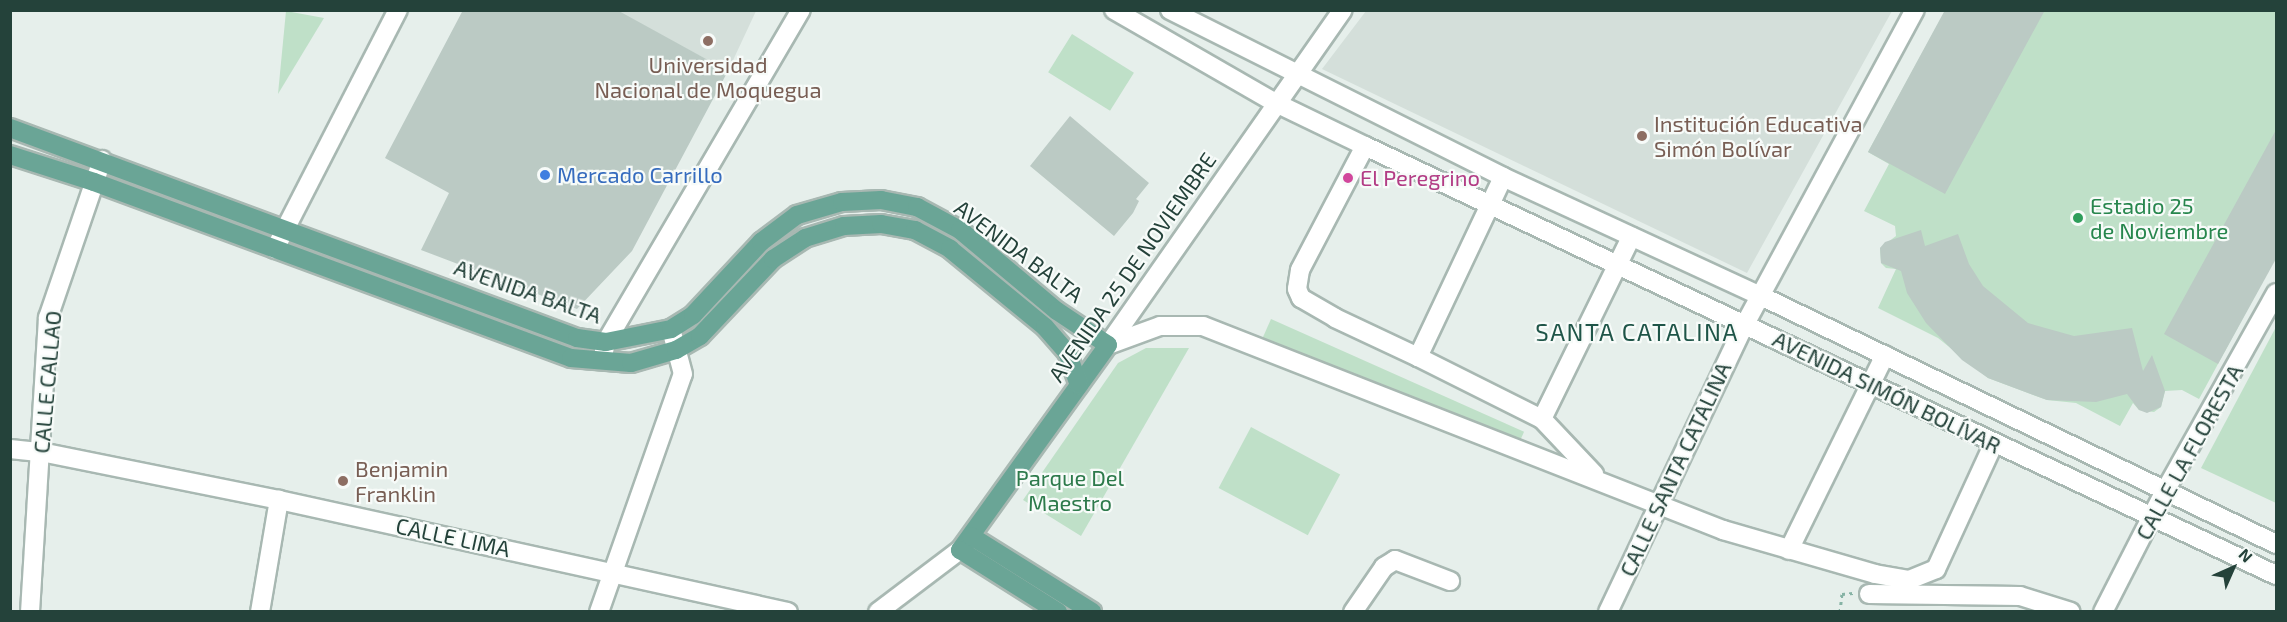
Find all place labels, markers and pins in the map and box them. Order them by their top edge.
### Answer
marker: Universidad Nacional de Moquegua [701,34,715,48]
place label: Universidad Nacional de Moquegua [594,51,822,102]
place label: Institución Educativa Simón Bolívar [1654,110,1863,162]
marker: Institución Educativa Simón Bolívar [1635,129,1649,143]
place label: Mercado Carrillo [557,162,723,188]
place label: El Peregrino [1360,165,1481,191]
marker: Mercado Carrillo [538,168,552,182]
marker: El Peregrino [1341,171,1355,185]
place label: Estadio 25 de Noviembre [2090,192,2228,243]
marker: Estadio 25 de Noviembre [2071,211,2085,225]
place label: Benjamin Franklin [355,455,448,506]
marker: Benjamin Franklin [336,474,350,488]

